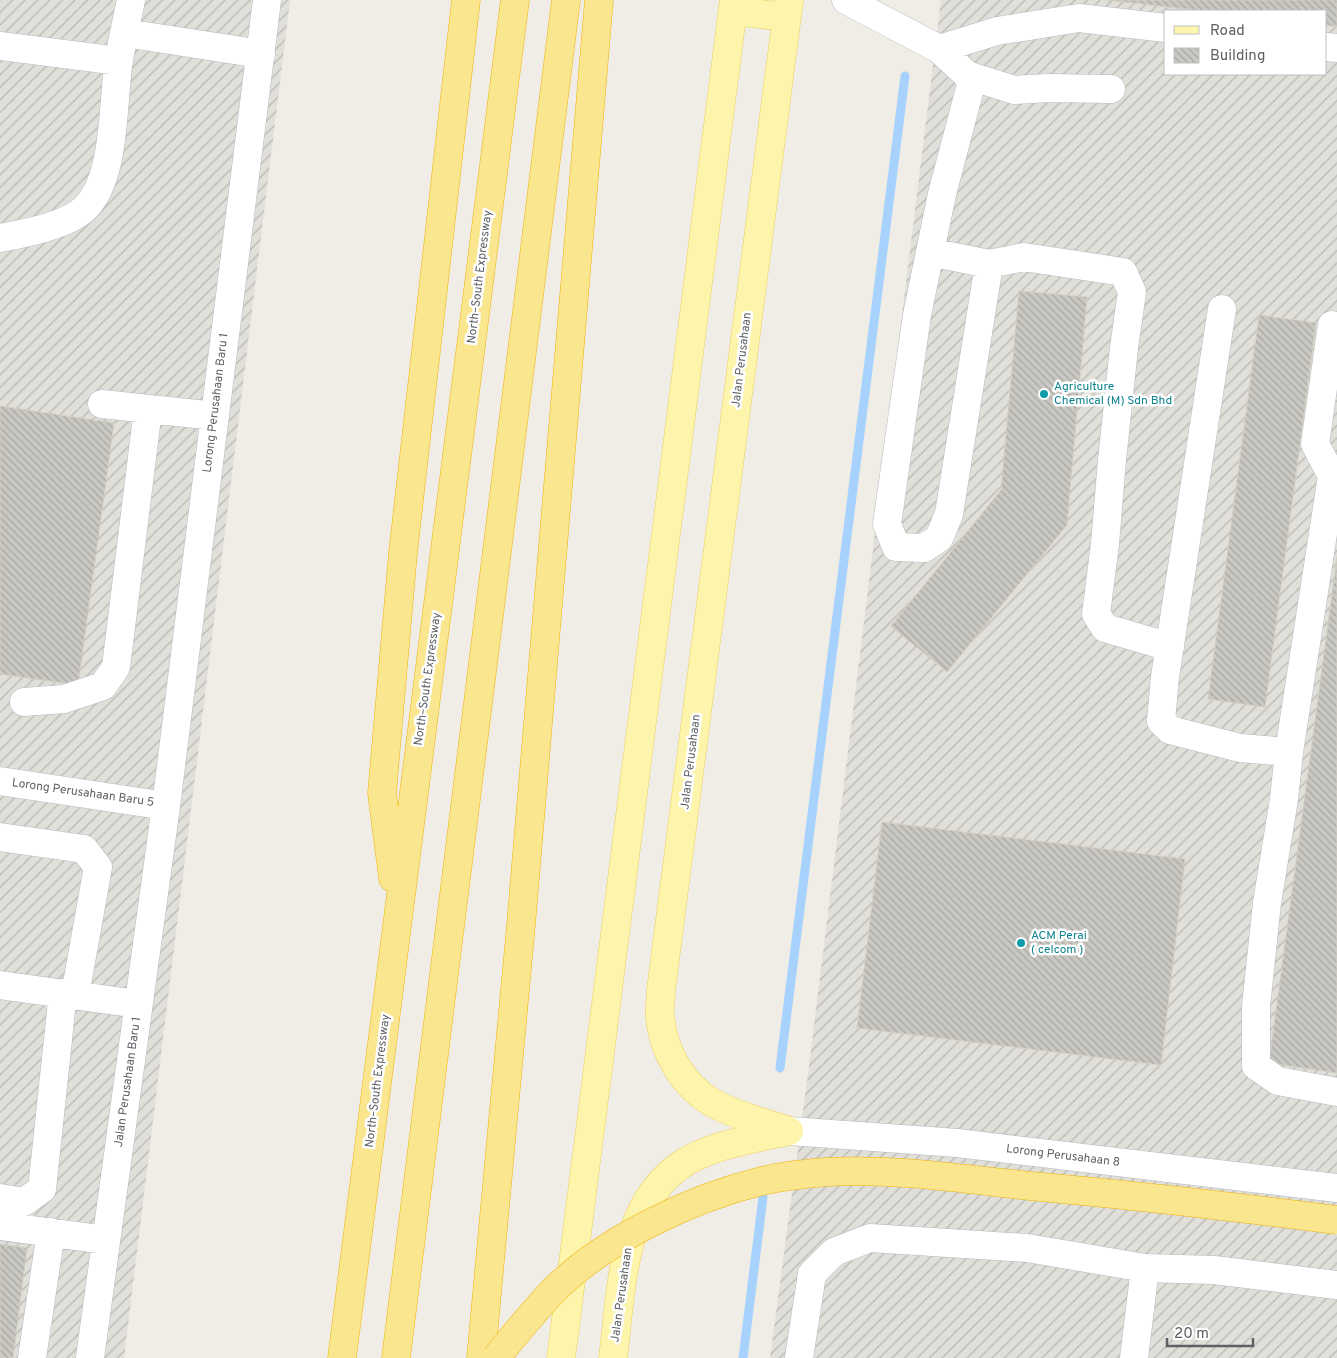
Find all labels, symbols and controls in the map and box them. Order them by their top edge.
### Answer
legend [1164,10,1327,75]
text: Road [1210,22,1245,41]
text: Building [1210,47,1265,66]
street label: North–South Expressway [464,209,496,345]
street label: Jalan Perusahaan [728,311,756,409]
street label: Lorong Perusahaan Baru 1 [200,332,232,474]
place label: Agriculture Chemical (M) Sdn Bhd [1054,379,1172,409]
marker: Agriculture Chemical (M) Sdn Bhd [1038,388,1050,400]
street label: North–South Expressway [411,611,445,747]
street label: Jalan Perusahaan [677,713,705,811]
street label: Lorong Perusahaan Baru 5 [11,775,155,811]
place label: ACM Perai ( celcom ) [1031,928,1087,958]
marker: ACM Perai ( celcom ) [1015,937,1027,949]
street label: North–South Expressway [362,1013,394,1149]
street label: Jalan Perusahaan Baru 1 [111,1016,145,1148]
street label: Lorong Perusahaan 8 [1005,1141,1121,1171]
street label: Jalan Perusahaan [607,1246,637,1344]
scale bar [1167,1316,1253,1348]
text: 20 m [1174,1325,1209,1344]

